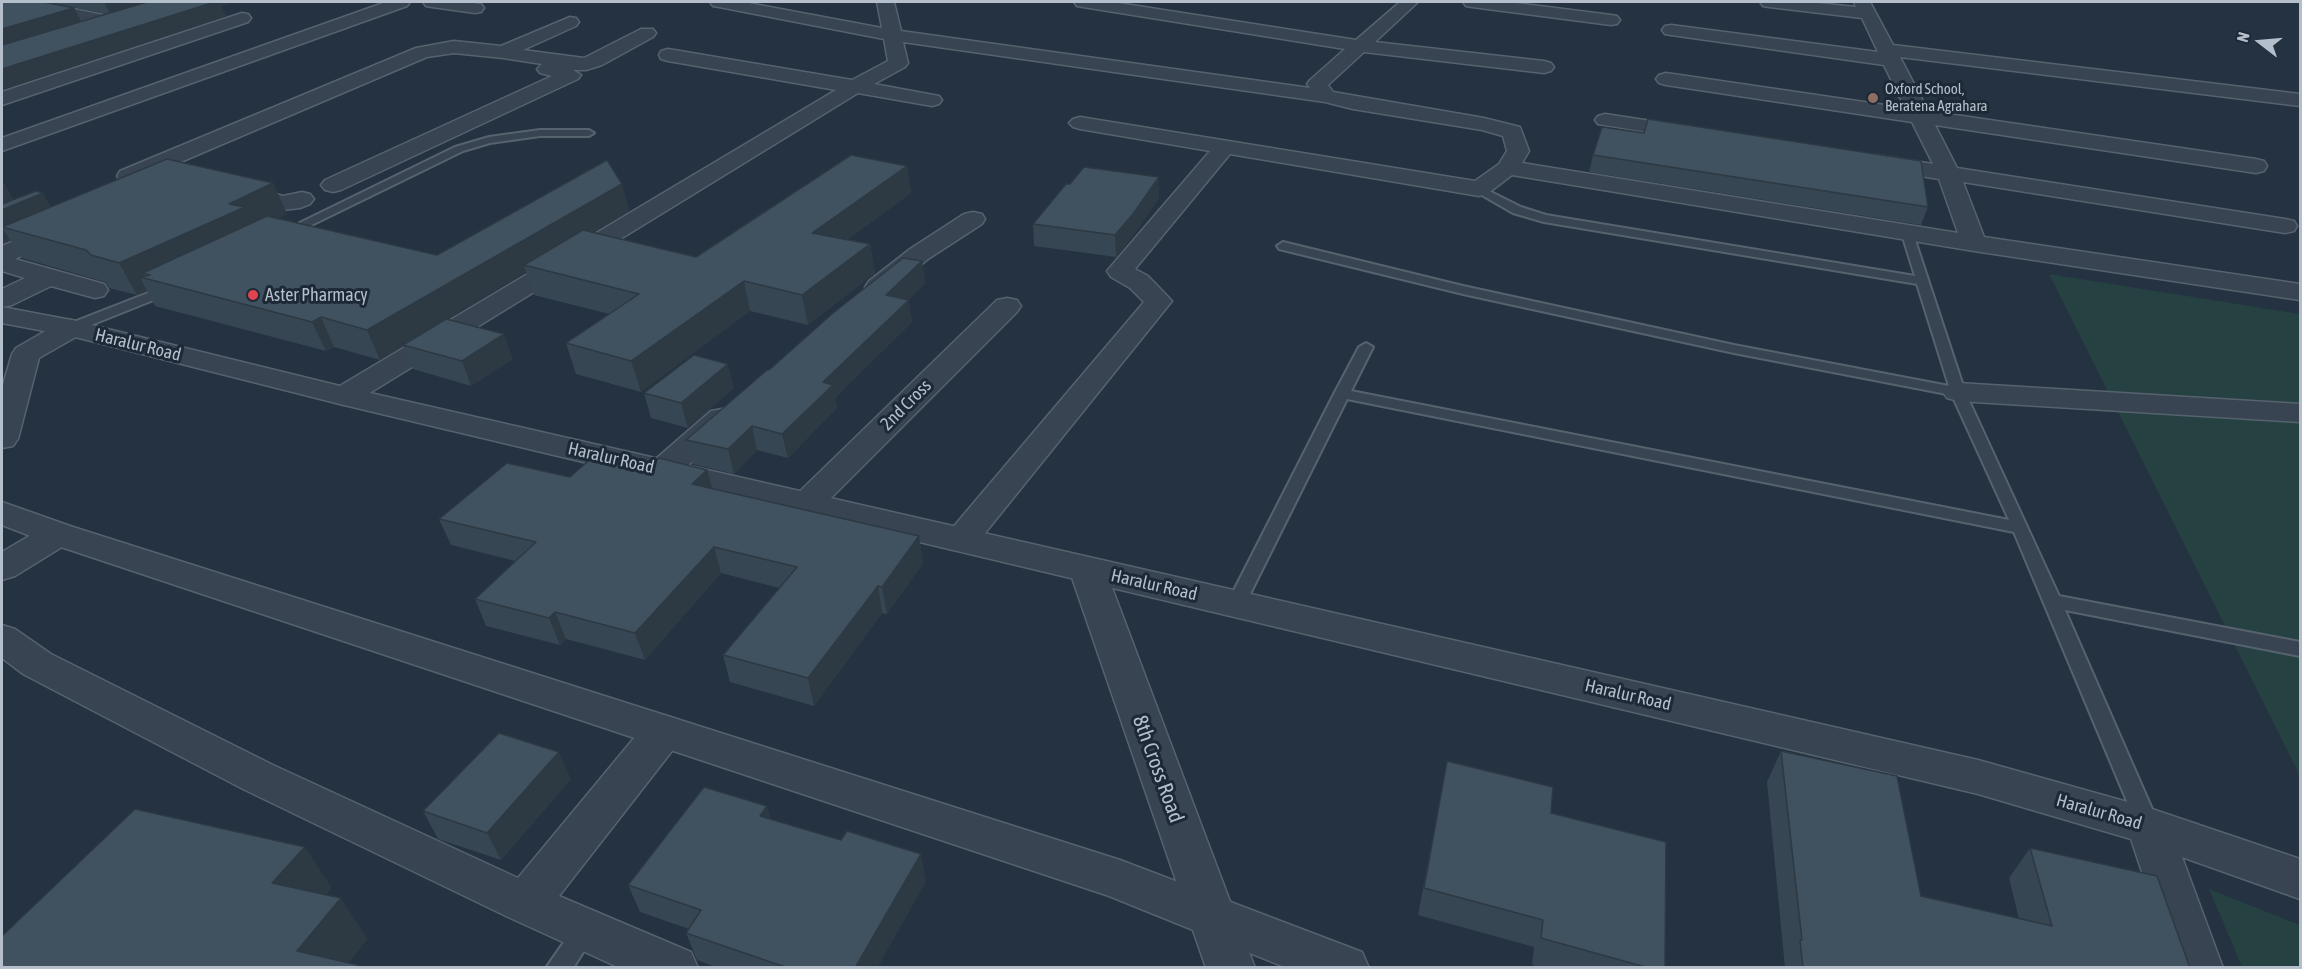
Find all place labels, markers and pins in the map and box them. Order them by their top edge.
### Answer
place label: Oxford School, Beratena Agrahara [1885,80,1988,115]
marker: Oxford School, Beratena Agrahara [1866,91,1880,105]
place label: Aster Pharmacy [265,284,368,306]
marker: Aster Pharmacy [246,288,260,302]

